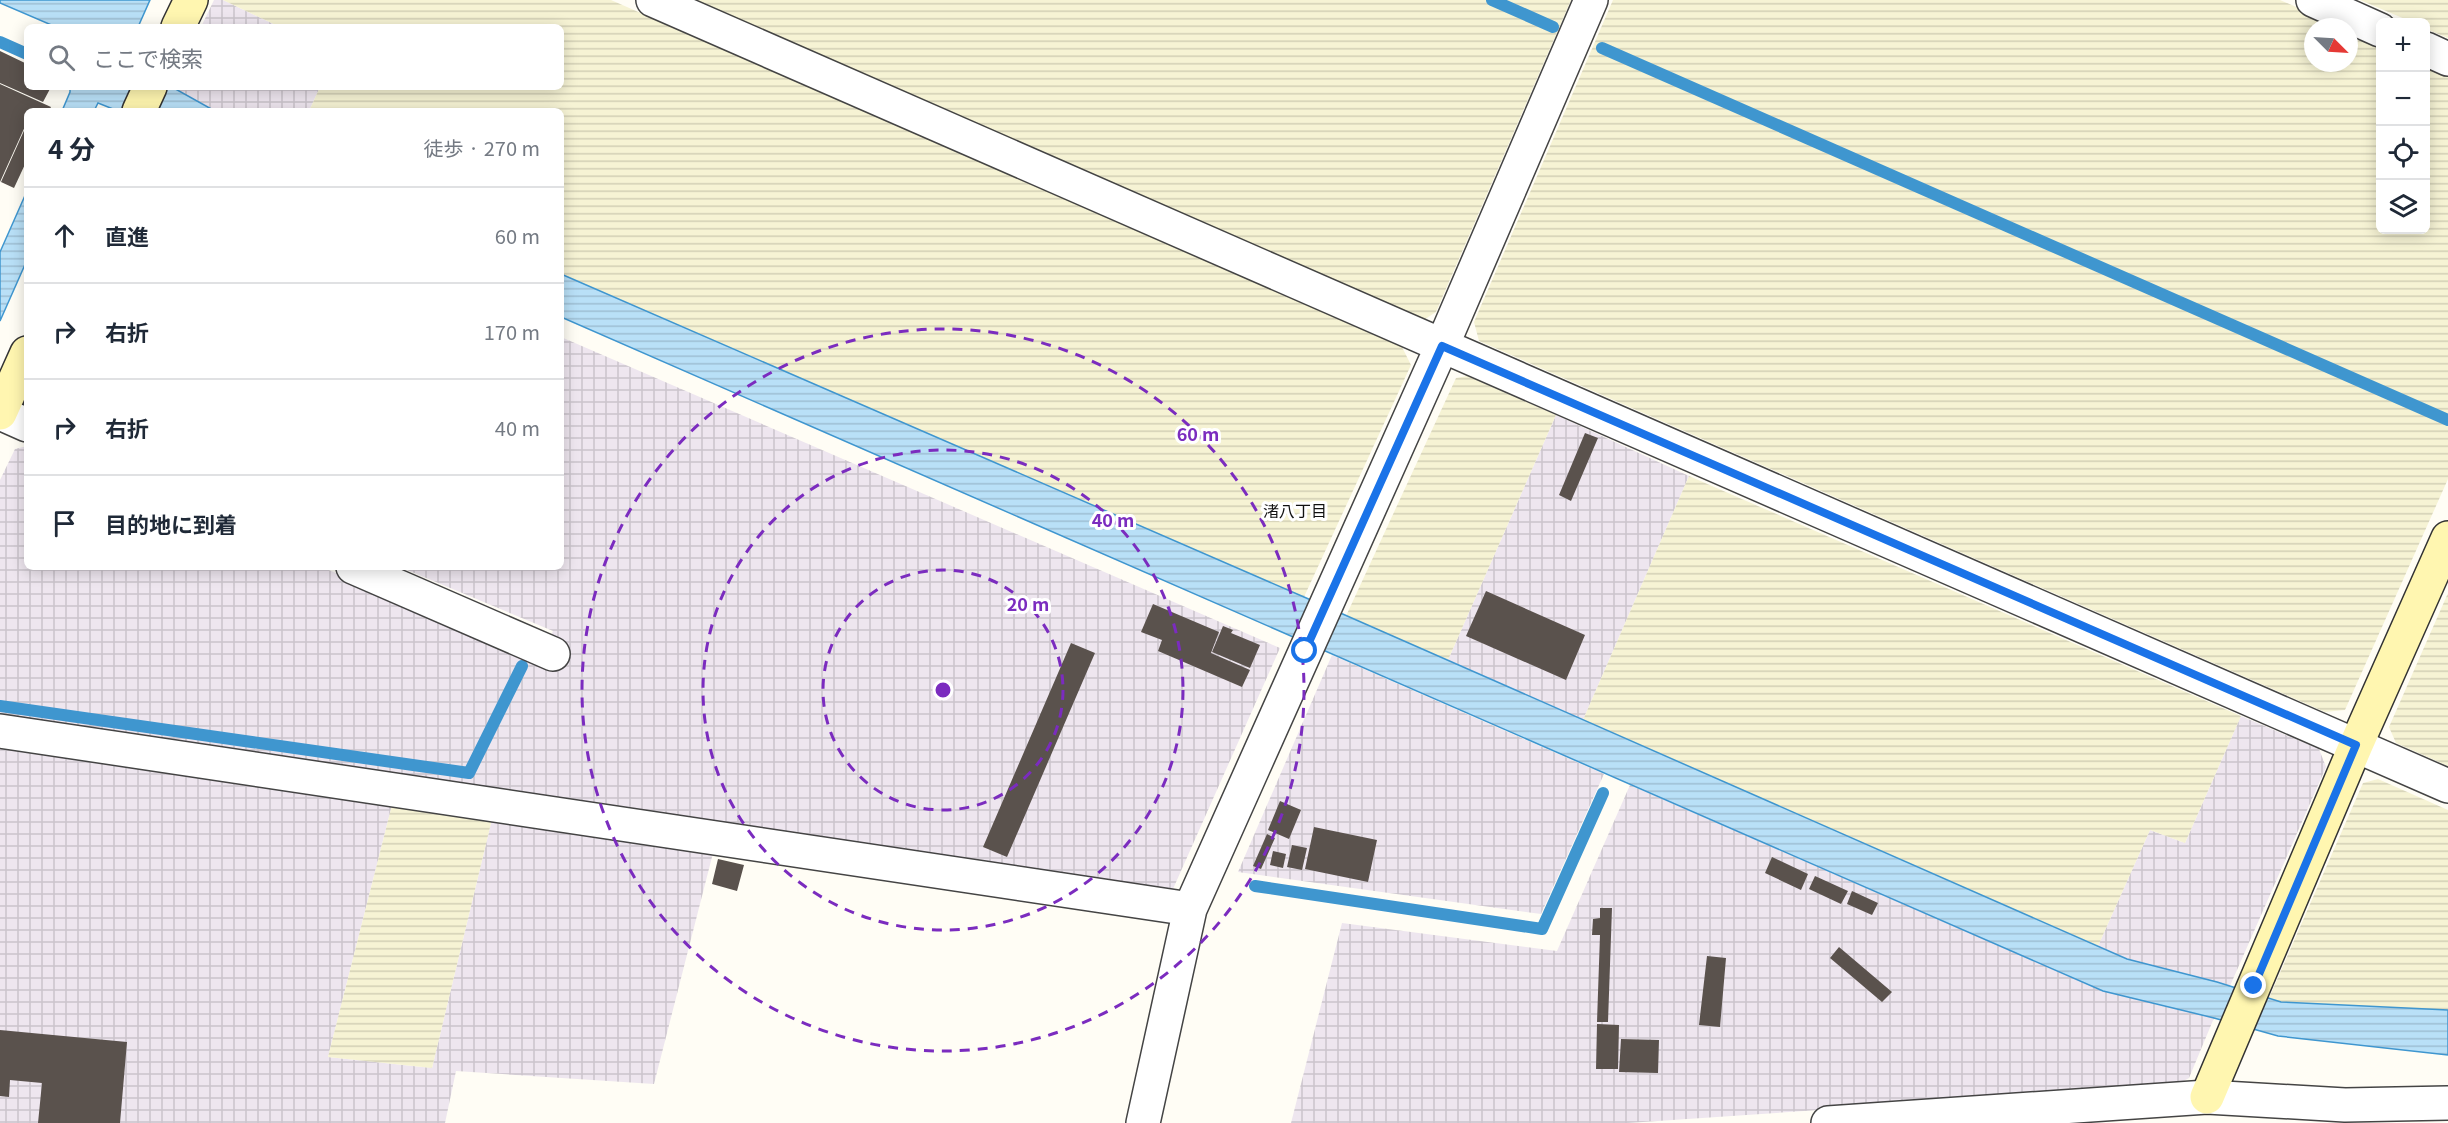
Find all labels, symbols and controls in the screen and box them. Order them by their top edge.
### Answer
north arrow [2304,18,2358,72]
map controls [2376,18,2430,234]
button: + [2376,18,2430,72]
search box [24,24,564,90]
icon: search [45,41,78,74]
text: ここで検索 [93,41,203,73]
button: − [2376,72,2430,126]
button: locate [2376,126,2430,180]
text: 4 分 [48,129,95,166]
text: 徒歩 · 270 m [424,133,540,162]
button: layers [2376,180,2430,234]
icon: ahead [48,219,81,252]
text: 直進 [105,219,149,251]
text: 60 m [495,221,540,250]
icon: right [48,315,81,348]
text: 右折 [105,315,149,347]
text: 170 m [484,317,540,346]
icon: right [48,411,81,444]
text: 右折 [105,411,149,443]
text: 40 m [495,413,540,442]
text: 60 m [1177,420,1219,446]
district label: 渚八丁目 [1263,498,1327,522]
text: 40 m [1092,506,1134,532]
icon: arrive [48,507,81,540]
text: 目的地に到着 [105,507,237,539]
text: 20 m [1007,590,1049,616]
route start [1291,637,1317,663]
centre of rings [933,680,953,700]
route end [2240,972,2266,998]

